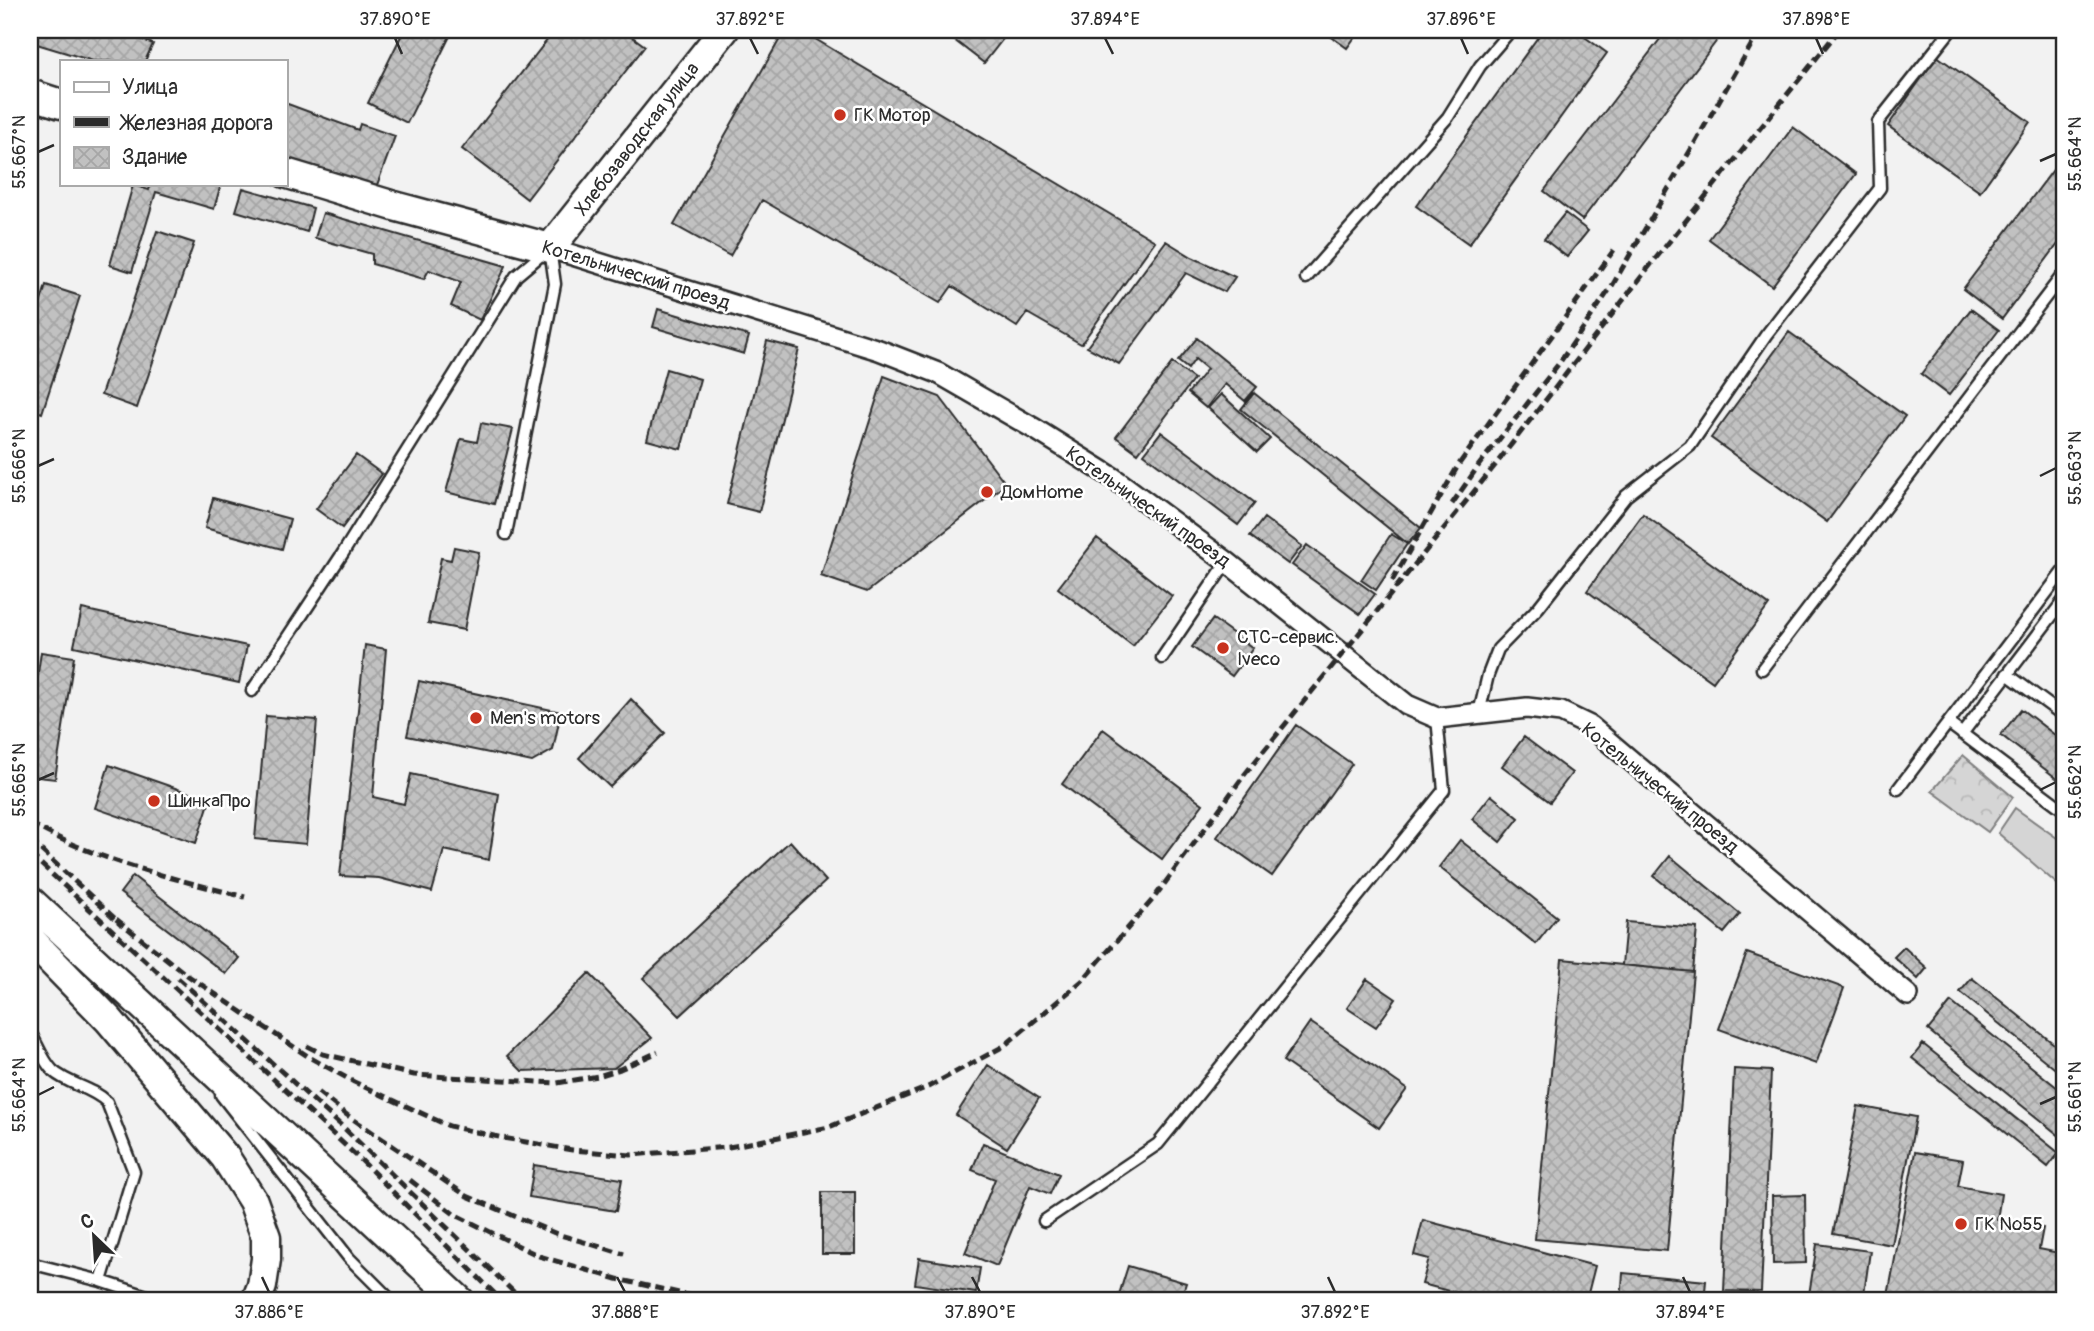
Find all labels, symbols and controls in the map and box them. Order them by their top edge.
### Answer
text: 37.890°E [359,8,431,31]
text: 37.892°E [715,8,785,31]
text: 37.894°E [1070,8,1140,31]
text: 37.896°E [1426,8,1496,31]
text: 37.898°E [1782,8,1850,31]
street label: Хлебозаводская улица [570,57,705,221]
legend [60,60,287,186]
text: Улица [122,74,178,101]
place label: ГК Мотор [854,103,931,127]
marker: ГК Мотор [832,107,848,123]
text: Железная дорога [119,110,273,137]
text: 55.667°N [8,115,31,189]
text: 55.664°N [2064,117,2087,191]
text: Здание [122,144,188,171]
street label: Котельнический проезд [539,235,734,315]
text: 55.666°N [8,429,31,503]
text: 55.663°N [2064,431,2087,505]
street label: Котельнический проезд [1061,441,1235,573]
place label: ДомHome [1000,480,1084,504]
marker: ДомHome [979,484,995,500]
place label: СТС-сервис. Iveco [1237,625,1339,671]
marker: СТС-сервис. Iveco [1215,640,1231,656]
place label: Men's motors [490,706,601,730]
marker: Men's motors [468,710,484,726]
street label: Котельнический проезд [1576,717,1744,859]
text: 55.665°N [8,743,31,817]
text: 55.662°N [2064,745,2087,819]
place label: ШинкаПро [168,789,251,813]
marker: ШинкаПро [146,793,162,809]
text: 55.664°N [8,1058,31,1132]
text: 55.661°N [2064,1061,2087,1133]
north arrow [60,1202,130,1272]
text: С [77,1208,98,1235]
place label: ГК №55 [1975,1212,2043,1236]
marker: ГК №55 [1953,1216,1969,1232]
text: 37.886°E [234,1301,304,1324]
text: 37.888°E [591,1301,659,1324]
text: 37.890°E [944,1301,1016,1324]
text: 37.892°E [1300,1301,1370,1324]
text: 37.894°E [1655,1301,1725,1324]

